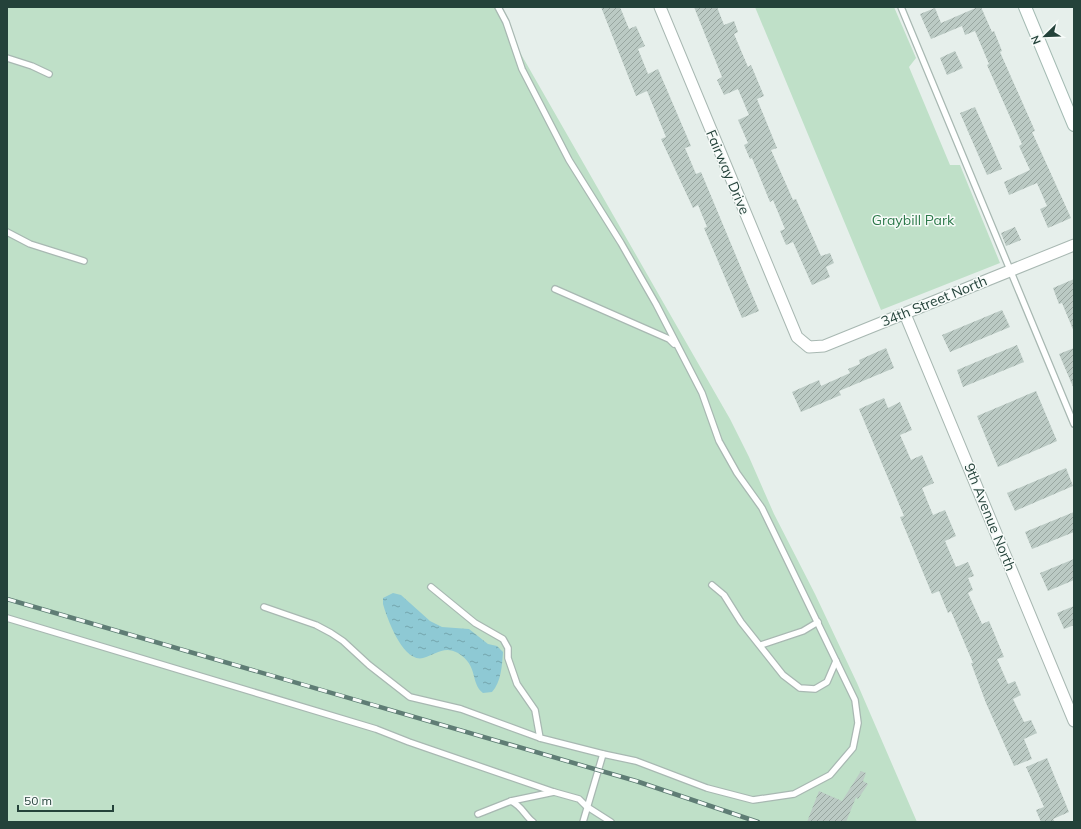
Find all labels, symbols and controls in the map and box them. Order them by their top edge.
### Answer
north arrow [1025,16,1065,56]
text: N [1028,33,1044,46]
street label: Fairway Drive [702,127,754,217]
park label: Graybill Park [872,211,955,229]
street label: 34th Street North [878,272,990,330]
street label: 9th Avenue North [960,461,1020,573]
scale bar [18,787,113,813]
text: 50 m [24,793,52,808]

